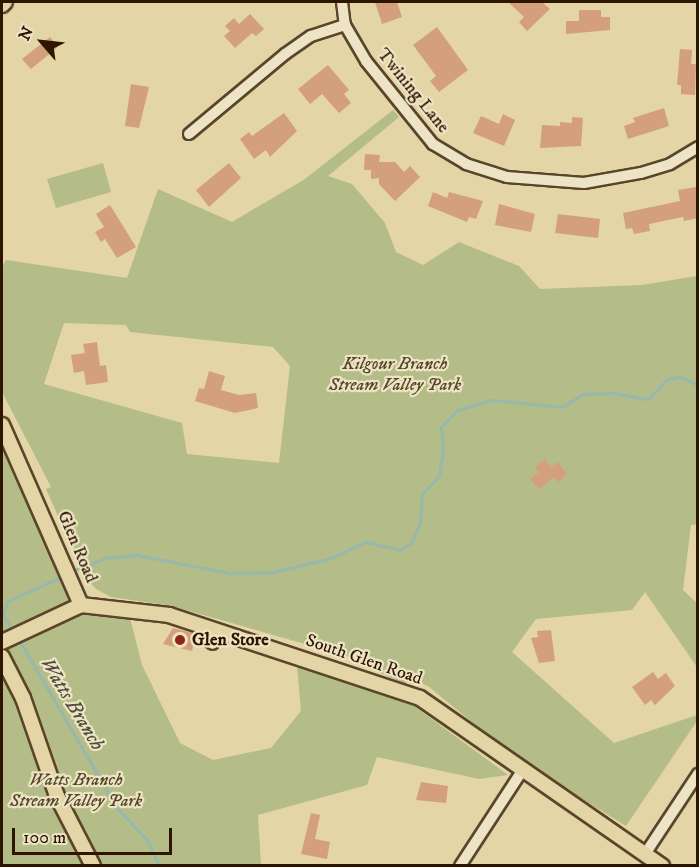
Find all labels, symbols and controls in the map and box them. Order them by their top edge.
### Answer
north arrow [12,12,72,72]
text: N [14,23,38,44]
street label: Twining Lane [372,44,454,138]
park label: Kilgour Branch Stream Valley Park [329,354,461,397]
street label: Glen Road [52,508,102,586]
place label: Glen Store [192,629,269,651]
street label: South Glen Road [303,630,425,690]
marker: Glen Store [173,633,187,647]
water label: Watts Branch [35,653,109,755]
park label: Watts Branch Stream Valley Park [10,770,142,812]
scale bar [15,816,176,854]
text: 100 m [23,827,66,849]

